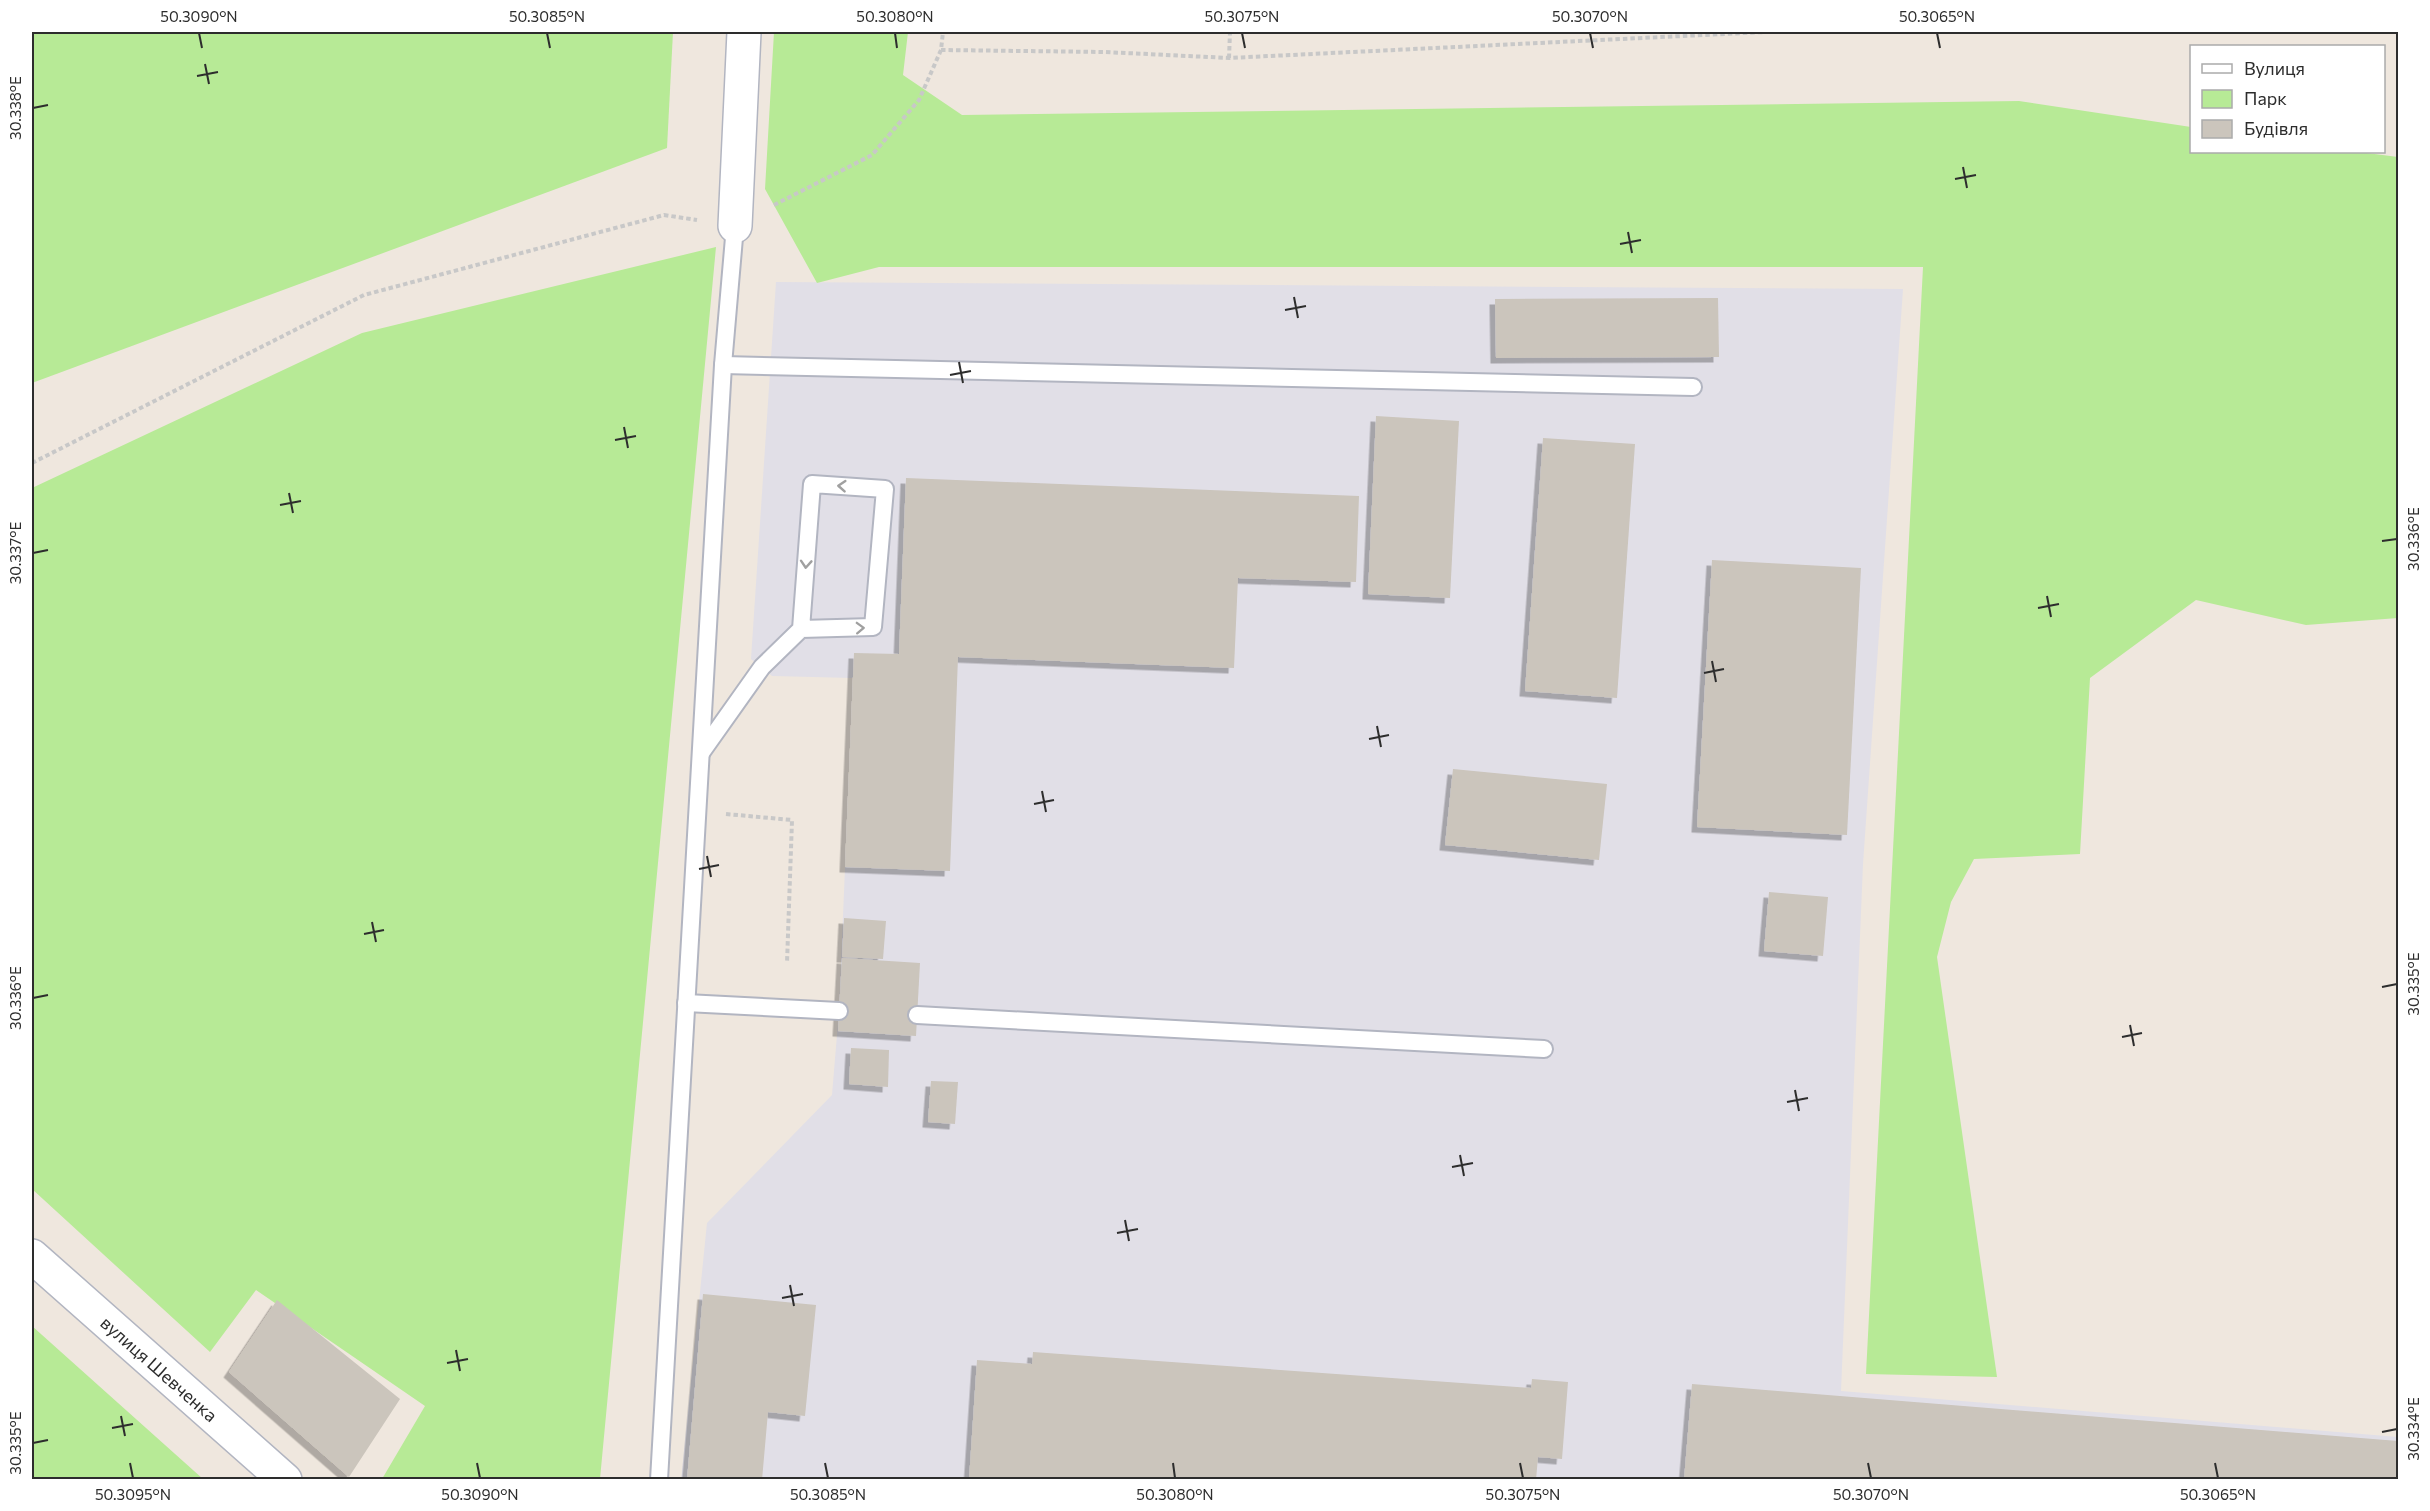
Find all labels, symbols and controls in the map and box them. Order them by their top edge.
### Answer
text: 50.3090°N [160,7,238,25]
text: 50.3085°N [509,7,585,25]
text: 50.3080°N [856,7,934,25]
text: 50.3075°N [1205,7,1279,25]
text: 50.3070°N [1552,7,1628,25]
text: 50.3065°N [1899,7,1975,25]
legend [2190,45,2385,153]
text: Вулиця [2244,57,2305,79]
text: 30.338°E [6,76,24,140]
text: Парк [2244,87,2287,109]
text: Будівля [2244,117,2308,139]
one-way arrow [837,480,846,493]
text: 30.336°E [2404,507,2422,571]
text: 30.337°E [6,522,24,584]
one-way arrow [800,559,813,568]
one-way arrow [855,621,864,634]
text: 30.335°E [2404,952,2422,1016]
text: 30.336°E [6,966,24,1030]
street label: вулиця Шевченка [96,1311,222,1426]
text: 30.334°E [2404,1397,2422,1461]
text: 30.335°E [6,1411,24,1475]
text: 50.3095°N [95,1485,171,1503]
text: 50.3090°N [441,1485,519,1503]
text: 50.3085°N [790,1485,866,1503]
text: 50.3080°N [1136,1485,1214,1503]
text: 50.3075°N [1486,1485,1560,1503]
text: 50.3070°N [1833,1485,1909,1503]
text: 50.3065°N [2180,1485,2256,1503]

